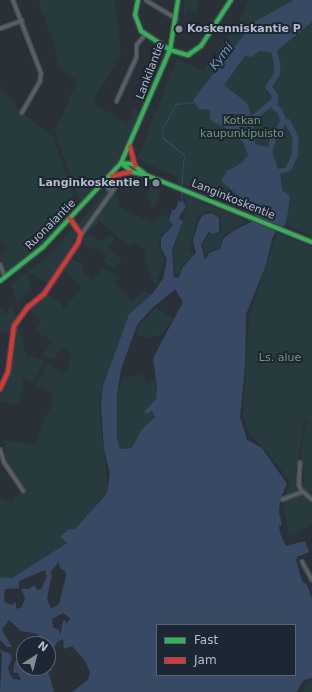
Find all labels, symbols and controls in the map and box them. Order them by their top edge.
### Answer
place label: Koskenniskantie P [187,22,301,36]
marker: Koskenniskantie P [174,24,184,34]
street label: Lankilantie [134,41,168,101]
water label: Kymi [207,41,237,73]
park label: Kotkan kaupunkipuisto [200,115,284,141]
place label: Langinkoskentie I [38,176,148,190]
street label: Langinkoskentie [189,177,277,223]
marker: Langinkoskentie I [151,178,161,188]
street label: Ruonalantie [23,197,79,253]
park label: Ls. alue [259,351,301,365]
legend [156,624,296,676]
text: Fast [194,633,218,647]
north arrow [16,636,56,676]
text: N [35,639,50,655]
text: Jam [194,653,217,667]

